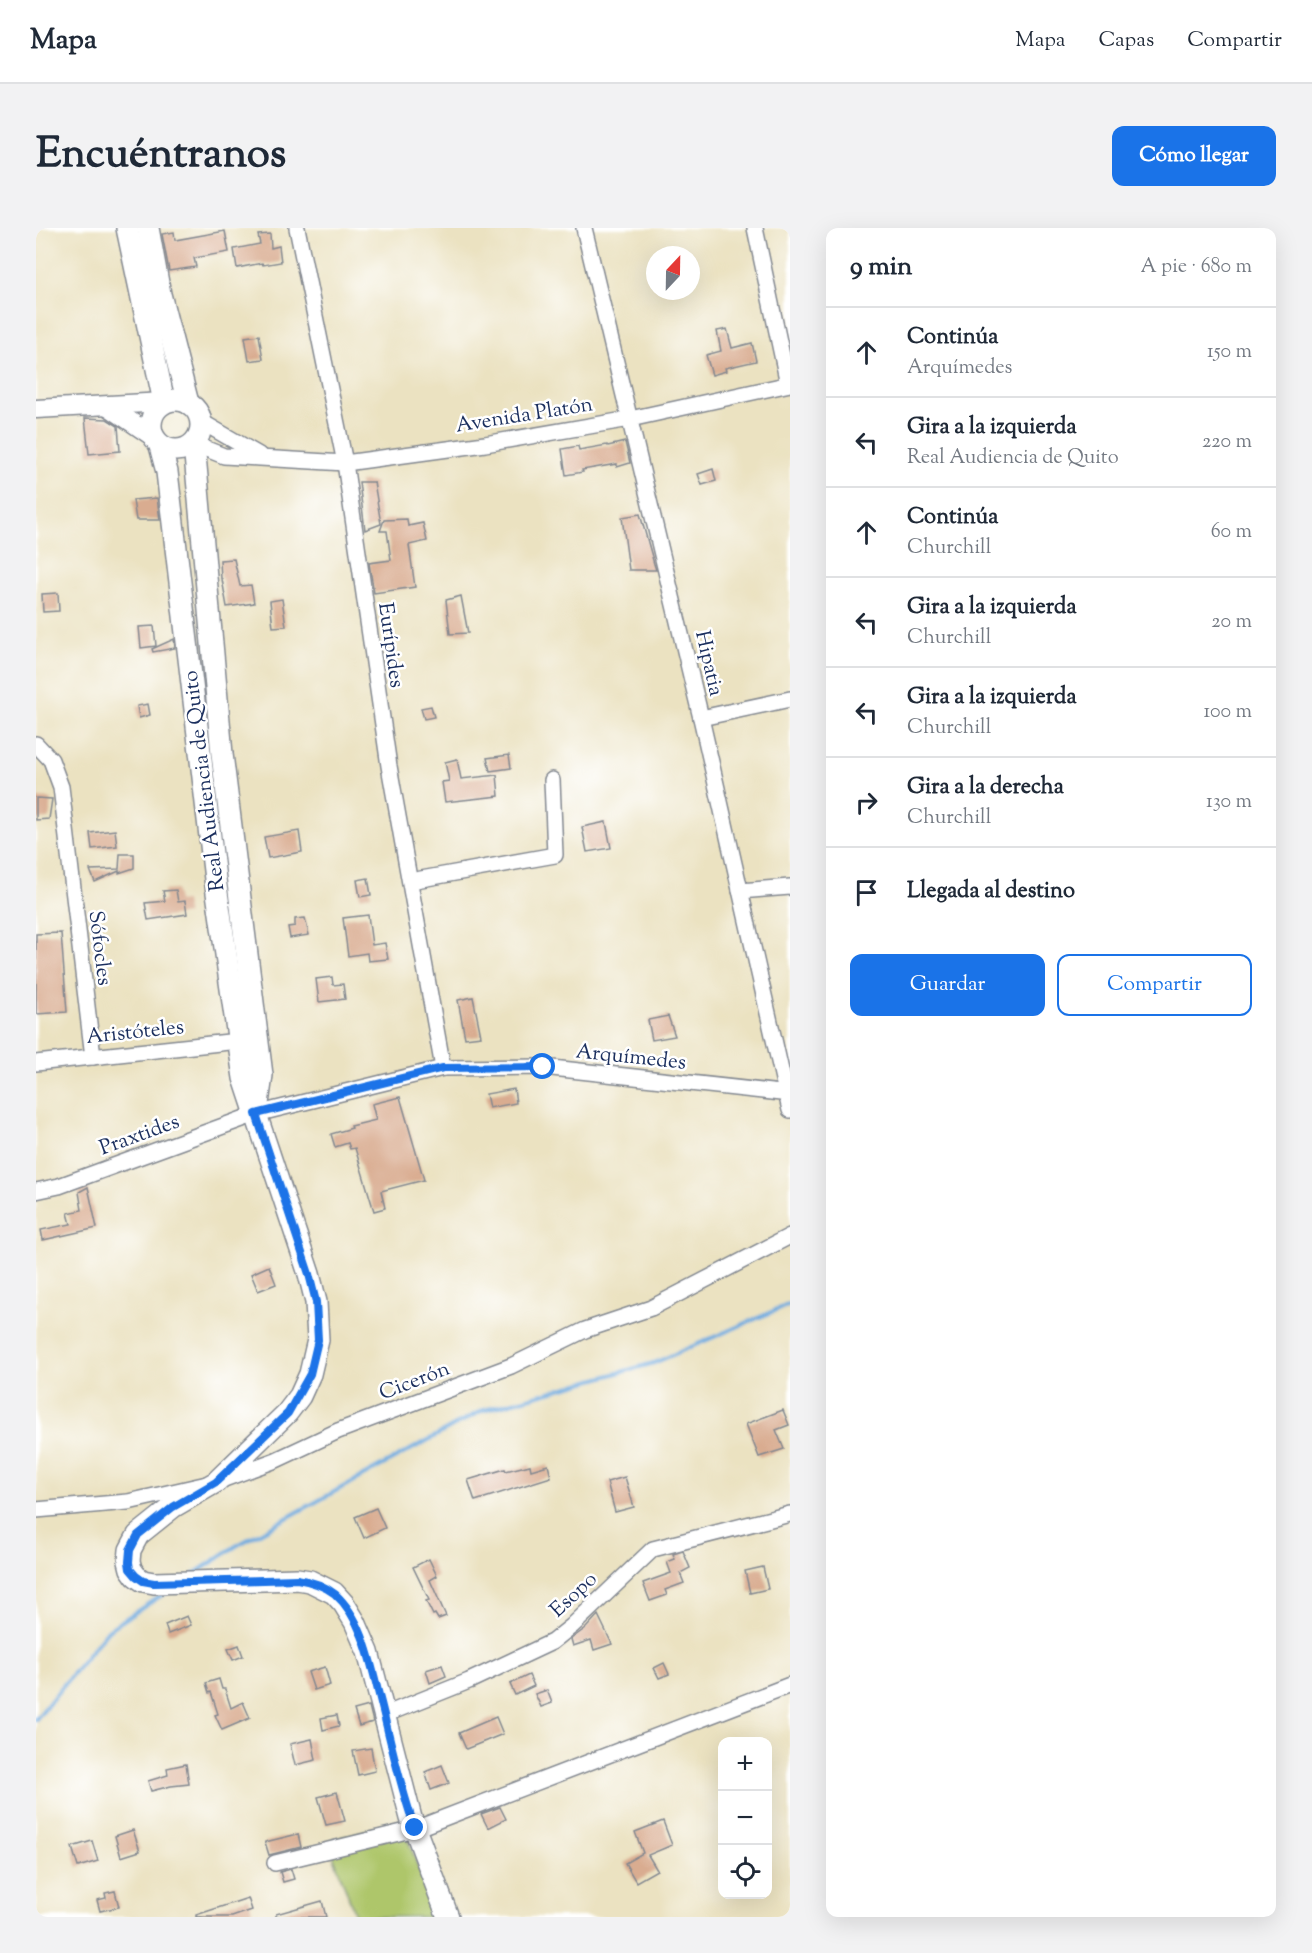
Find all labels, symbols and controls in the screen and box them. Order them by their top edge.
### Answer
text: Mapa [30,21,97,61]
text: Mapa [1015,26,1065,56]
text: Capas [1098,26,1154,56]
text: Compartir [1187,26,1282,56]
text: Encuéntranos [36,126,286,186]
button: Cómo llegar [1112,126,1276,186]
north arrow [646,246,700,300]
text: 9 min [850,249,912,286]
text: A pie · 680 m [1141,253,1252,282]
text: Continúa [907,322,998,354]
icon: ahead [850,336,883,369]
text: 150 m [1207,338,1252,367]
text: Arquímedes [907,354,1012,383]
street label: Avenida Platón [454,390,595,442]
text: Gira a la izquierda [907,412,1077,444]
icon: left [850,426,883,459]
text: 220 m [1202,428,1252,457]
text: Real Audiencia de Quito [907,444,1119,473]
text: Continúa [907,502,998,534]
icon: ahead [850,516,883,549]
text: 60 m [1211,518,1252,547]
text: Churchill [907,534,991,563]
text: Gira a la izquierda [907,592,1077,624]
street label: Eurípides [369,601,411,690]
icon: left [850,606,883,639]
text: 20 m [1211,608,1252,637]
text: Churchill [907,624,991,653]
street label: Hipatia [686,628,730,699]
street label: Real Audiencia de Quito [177,669,233,893]
text: Gira a la izquierda [907,682,1077,714]
icon: left [850,696,883,729]
text: 100 m [1203,698,1252,727]
text: Churchill [907,714,991,743]
text: Gira a la derecha [907,772,1064,804]
icon: right [850,786,883,819]
text: 130 m [1206,788,1252,817]
text: Churchill [907,804,991,833]
icon: arrive [850,876,883,909]
text: Llegada al destino [907,876,1075,908]
street label: Sófocles [80,909,118,987]
button: Guardar [850,954,1045,1016]
button: Compartir [1057,954,1252,1016]
street label: Aristóteles [85,1013,185,1053]
street label: Arquímedes [574,1037,687,1079]
route start [529,1053,555,1079]
street label: Praxtides [95,1108,184,1164]
street label: Cicerón [375,1355,454,1409]
street label: Esopo [544,1566,605,1625]
map controls [718,1737,772,1899]
button: + [718,1737,772,1791]
button: − [718,1791,772,1845]
route end [401,1814,427,1840]
button: locate [718,1845,772,1899]

